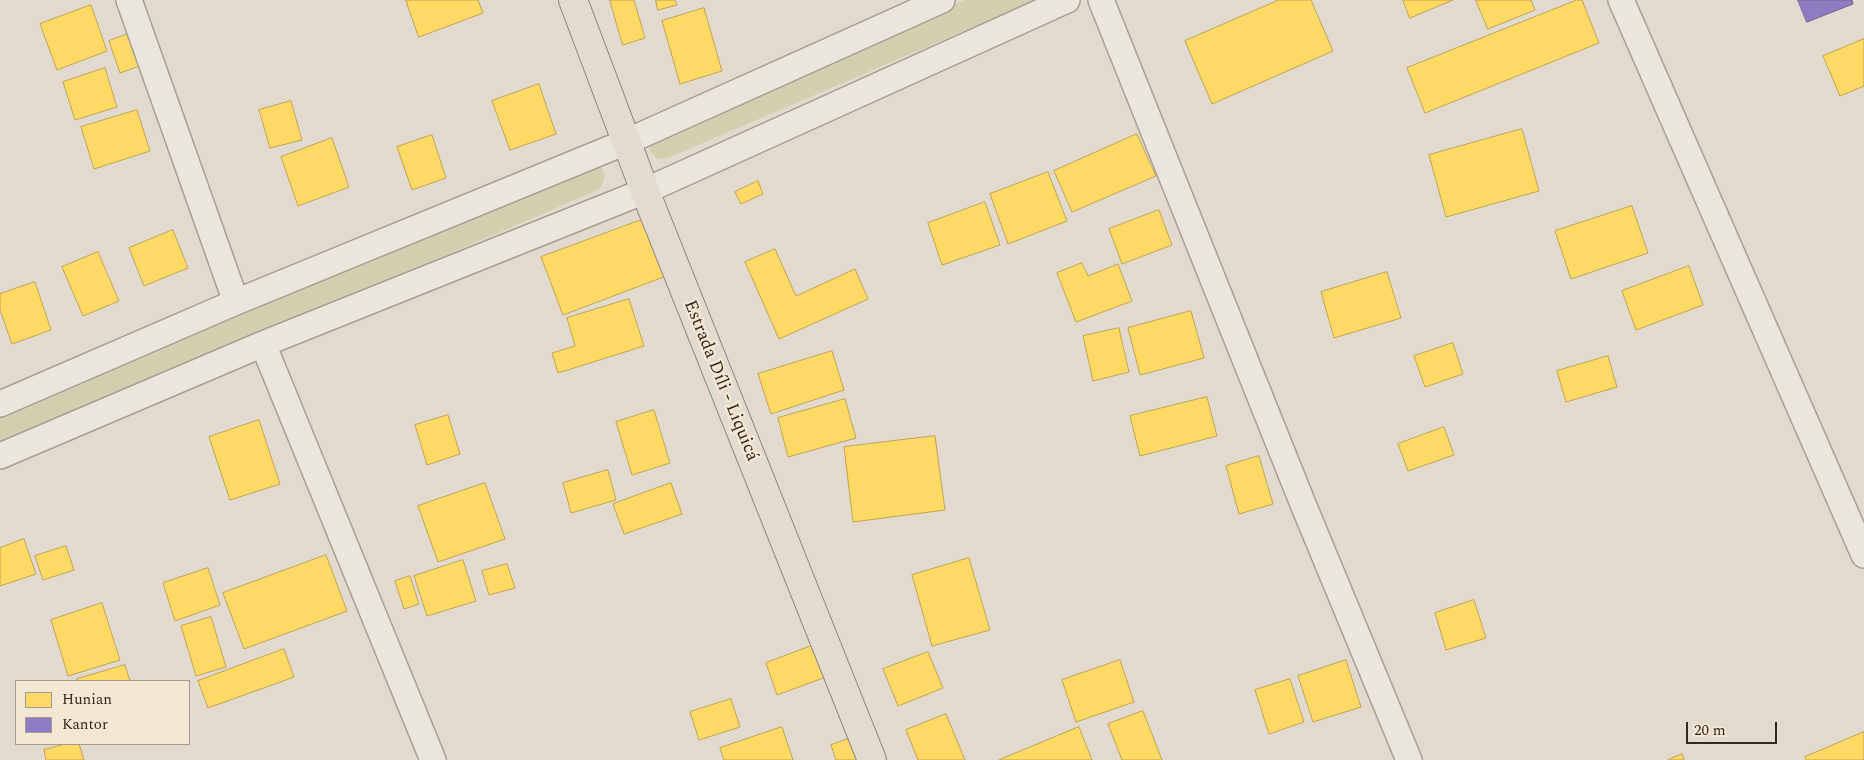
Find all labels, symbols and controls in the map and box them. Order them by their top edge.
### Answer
street label: Estrada Díli - Liquicá [678,297,762,465]
legend [15,680,190,745]
text: Hunian [62,688,112,711]
scale bar [1689,712,1780,744]
text: Kantor [62,713,108,736]
text: 20 m [1694,719,1726,742]

